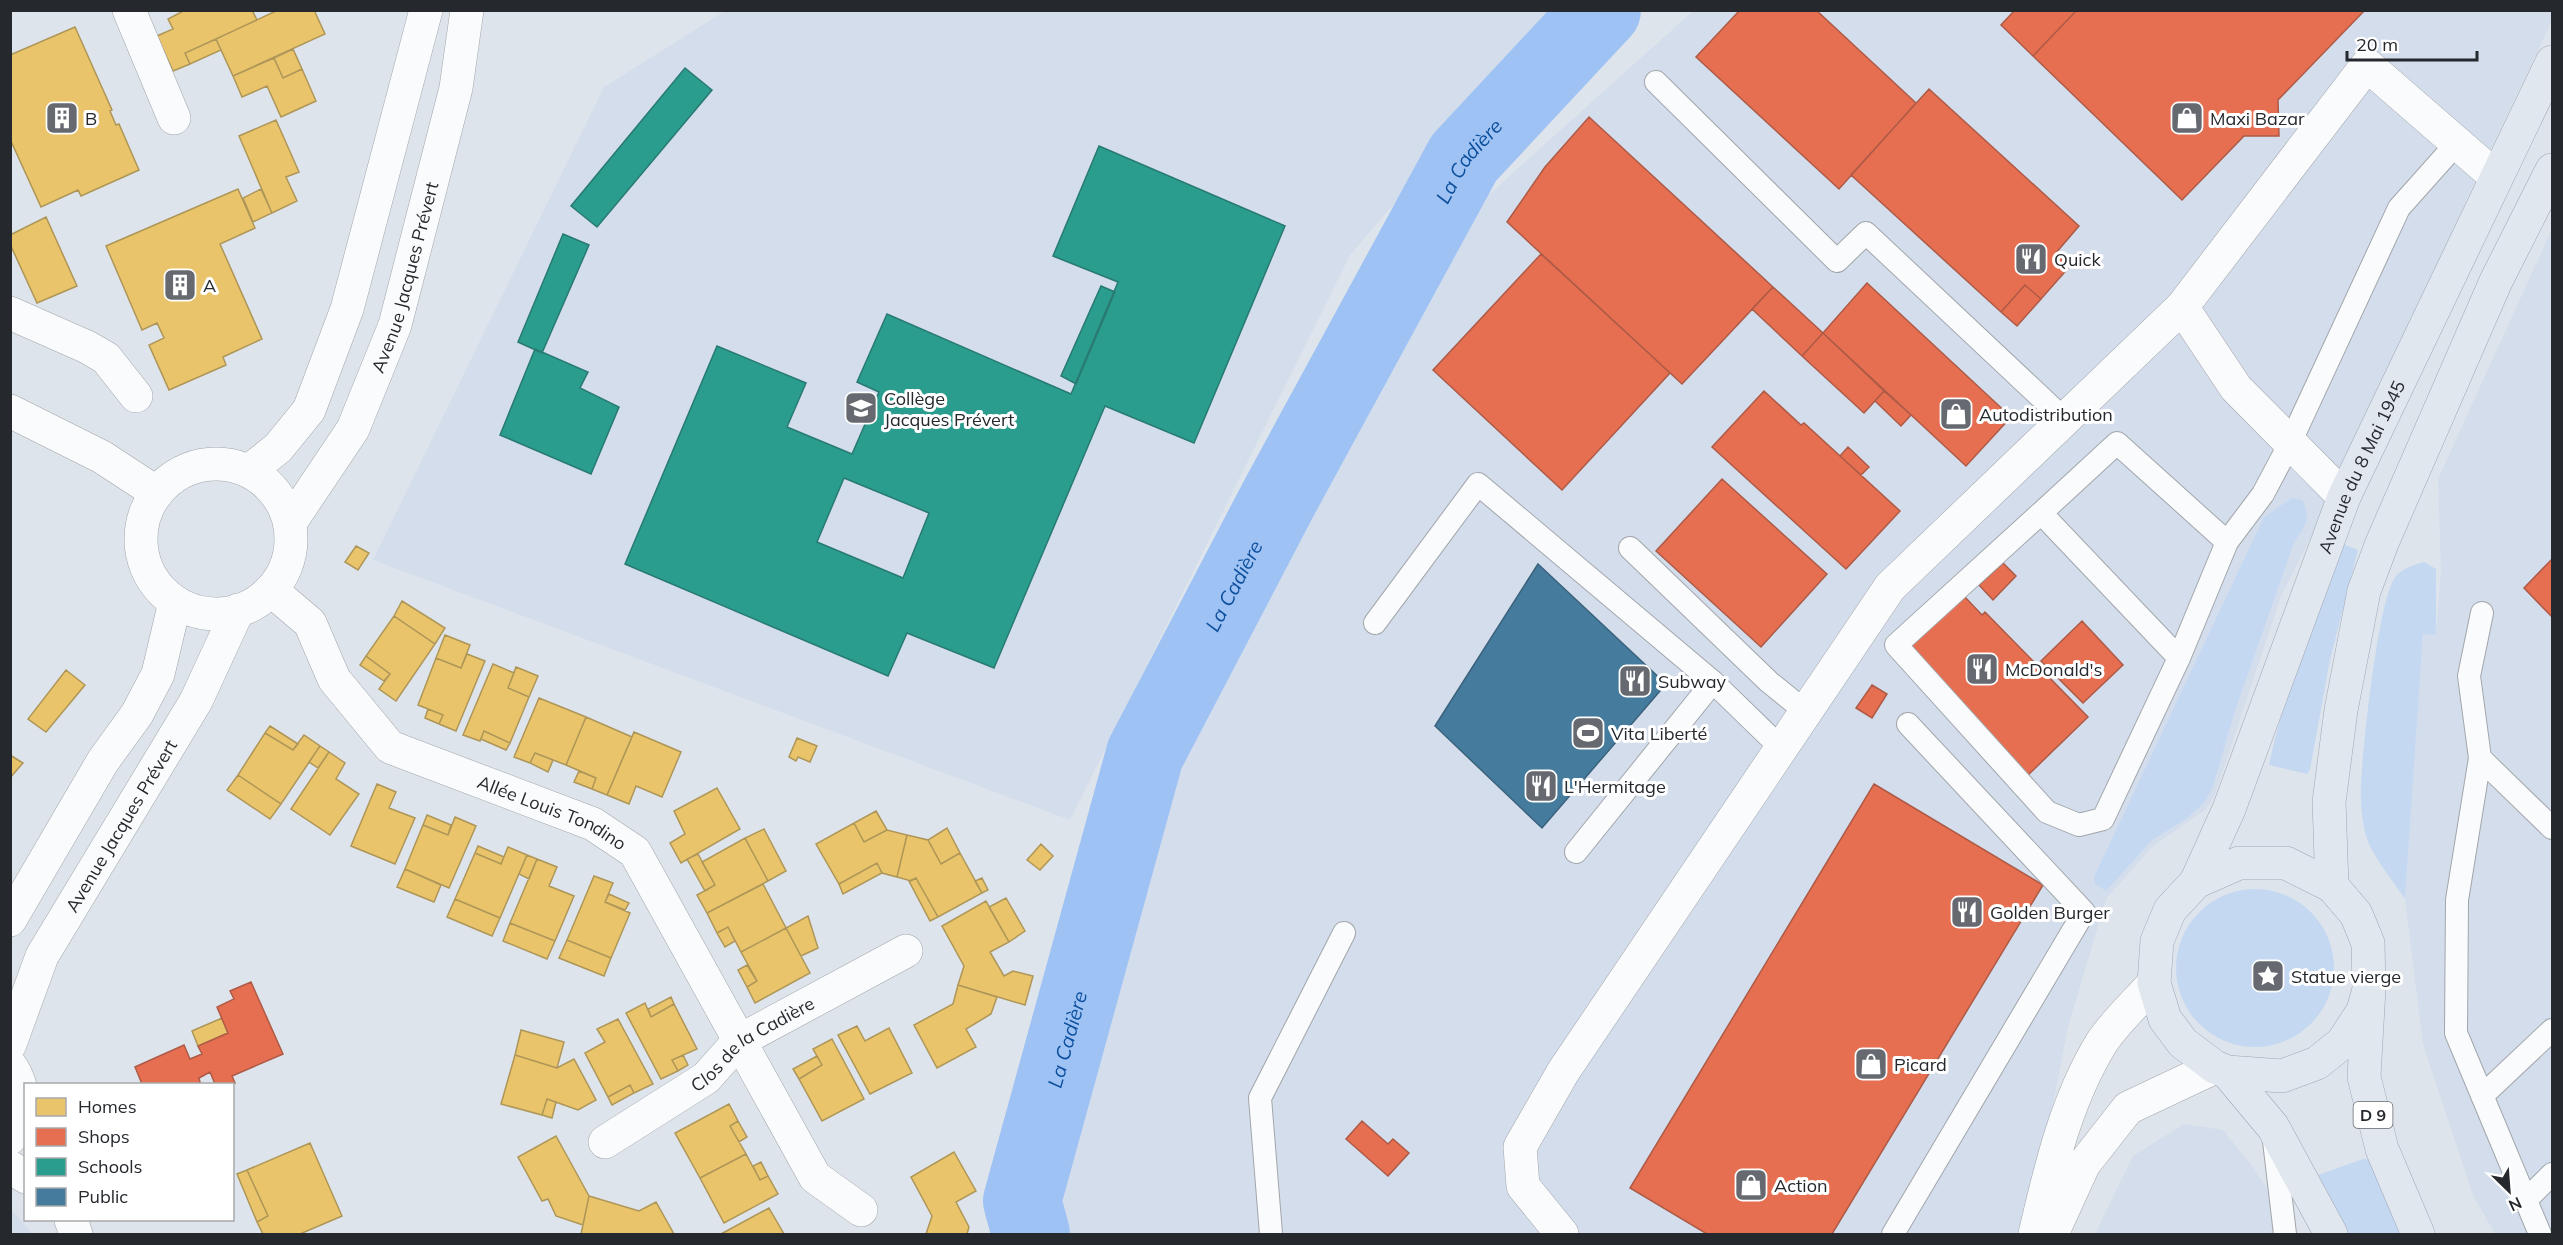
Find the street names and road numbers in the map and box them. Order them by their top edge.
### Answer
street label: Avenue Jacques Prévert [366,179,443,376]
street label: Avenue du 8 Mai 1945 [2313,376,2410,557]
street label: Avenue Jacques Prévert [60,735,182,916]
street label: Allée Louis Tondino [474,770,631,855]
street label: Clos de la Cadière [686,991,818,1096]
road number: D 9 [2354,1102,2392,1128]

